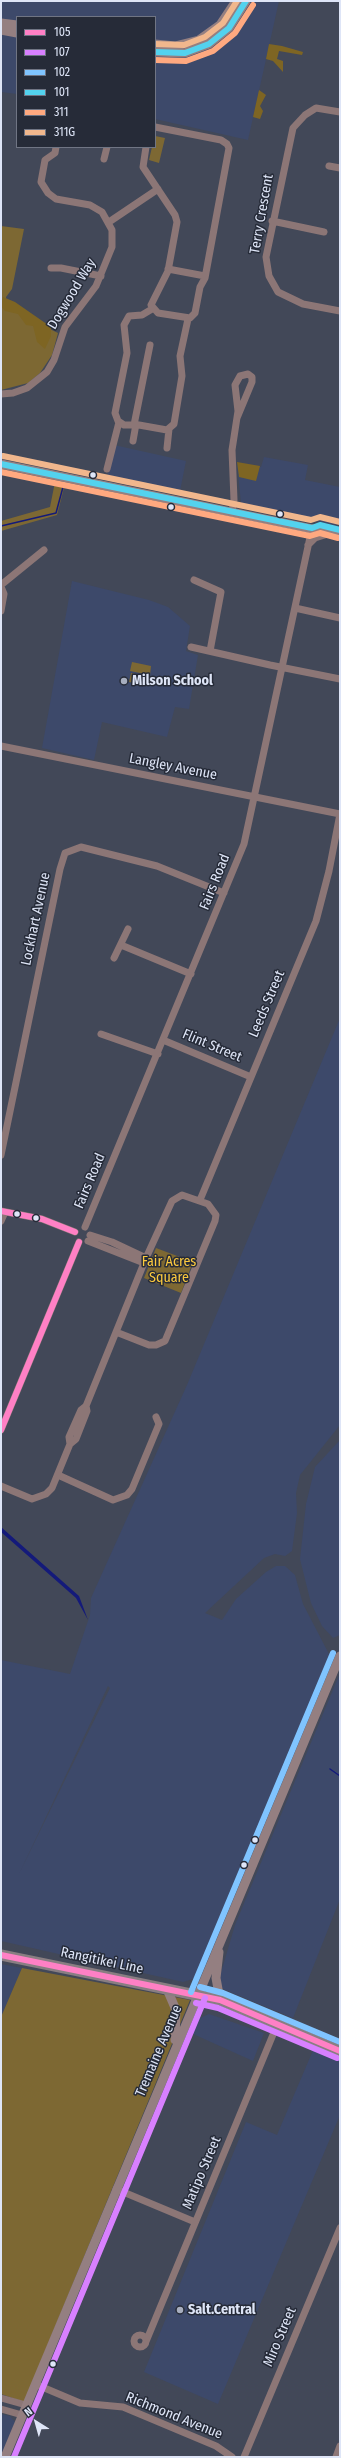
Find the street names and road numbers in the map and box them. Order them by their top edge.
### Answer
street label: Terry Crescent [247,173,277,255]
street label: Dogwood Way [44,256,100,332]
street label: Langley Avenue [128,750,218,784]
street label: Fairs Road [196,852,234,912]
street label: Lockhart Avenue [18,871,54,967]
street label: Leeds Street [245,968,289,1040]
street label: Flint Street [180,1026,244,1066]
street label: Fairs Road [71,1151,109,1211]
street label: Rangitikei Line [59,1944,145,1978]
street label: Tremaine Avenue [132,2002,186,2100]
street label: Matipo Street [179,2134,225,2212]
street label: Miro Street [260,2305,300,2369]
street label: Richmond Avenue [123,2389,225,2443]

